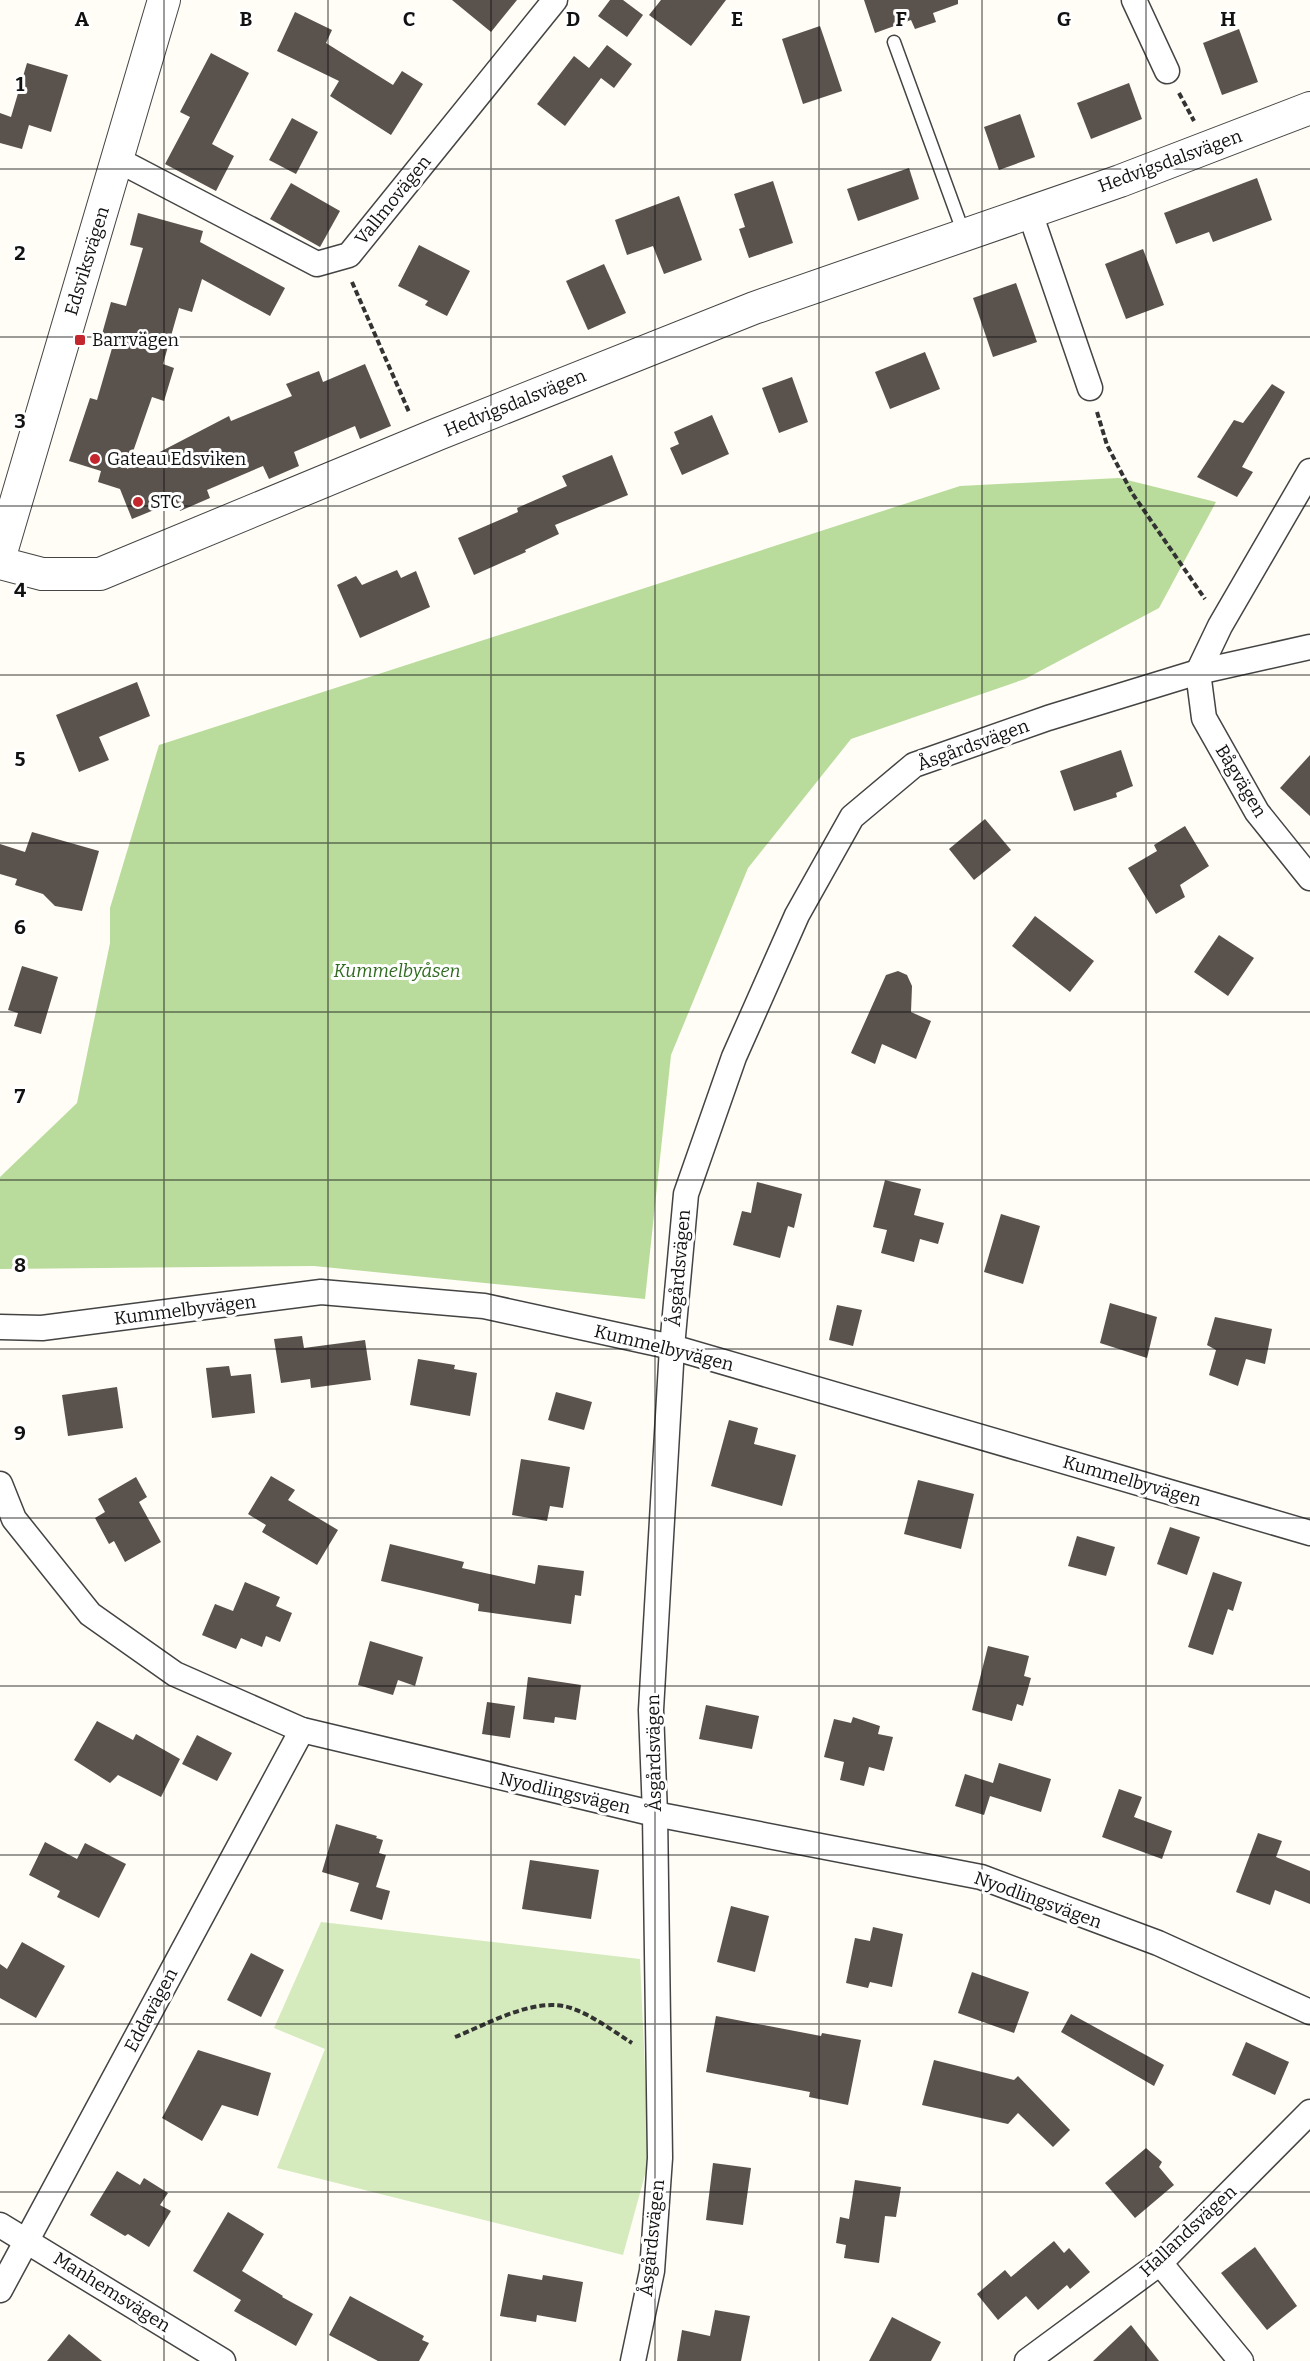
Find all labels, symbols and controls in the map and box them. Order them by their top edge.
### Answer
text: A [75,7,90,31]
text: B [240,7,253,31]
text: C [403,7,415,31]
text: D [566,7,580,31]
text: E [731,7,743,31]
text: F [895,7,907,31]
text: G [1057,7,1071,31]
text: H [1220,7,1236,31]
text: 1 [16,72,25,96]
street label: Hedvigsdalsvägen [1095,125,1245,197]
street label: Vallmovägen [350,150,436,249]
street label: Edsviksvägen [60,203,114,318]
text: 2 [14,241,26,265]
place label: Barrvägen [92,329,179,351]
marker: Barrvägen [73,333,87,347]
street label: Hedvigsdalsvägen [441,364,590,442]
text: 3 [14,409,26,433]
place label: Gateau Edsviken [107,448,247,470]
marker: Gateau Edsviken [88,452,102,466]
place label: STC [150,491,182,513]
marker: STC [131,495,145,509]
text: 4 [14,578,26,602]
street label: Åsgårdsvägen [914,714,1032,775]
street label: Bågvägen [1211,741,1272,822]
text: 5 [15,747,26,771]
text: 6 [14,915,26,939]
park label: Kummelbyåsen [333,960,461,982]
text: 7 [15,1084,26,1108]
street label: Åsgårdsvägen [663,1208,695,1327]
text: 8 [14,1253,26,1277]
street label: Kummelbyvägen [113,1290,258,1330]
street label: Kummelbyvägen [592,1320,736,1376]
text: 9 [14,1421,26,1445]
street label: Kummelbyvägen [1060,1451,1204,1511]
street label: Åsgårdsvägen [642,1694,666,1812]
street label: Nyodlingsvägen [497,1767,633,1819]
street label: Nyodlingsvägen [971,1867,1105,1933]
street label: Eddavägen [120,1964,182,2056]
street label: Åsgårdsvägen [635,2178,669,2298]
street label: Hallandsvägen [1135,2180,1241,2281]
street label: Manhemsvägen [50,2247,175,2337]

